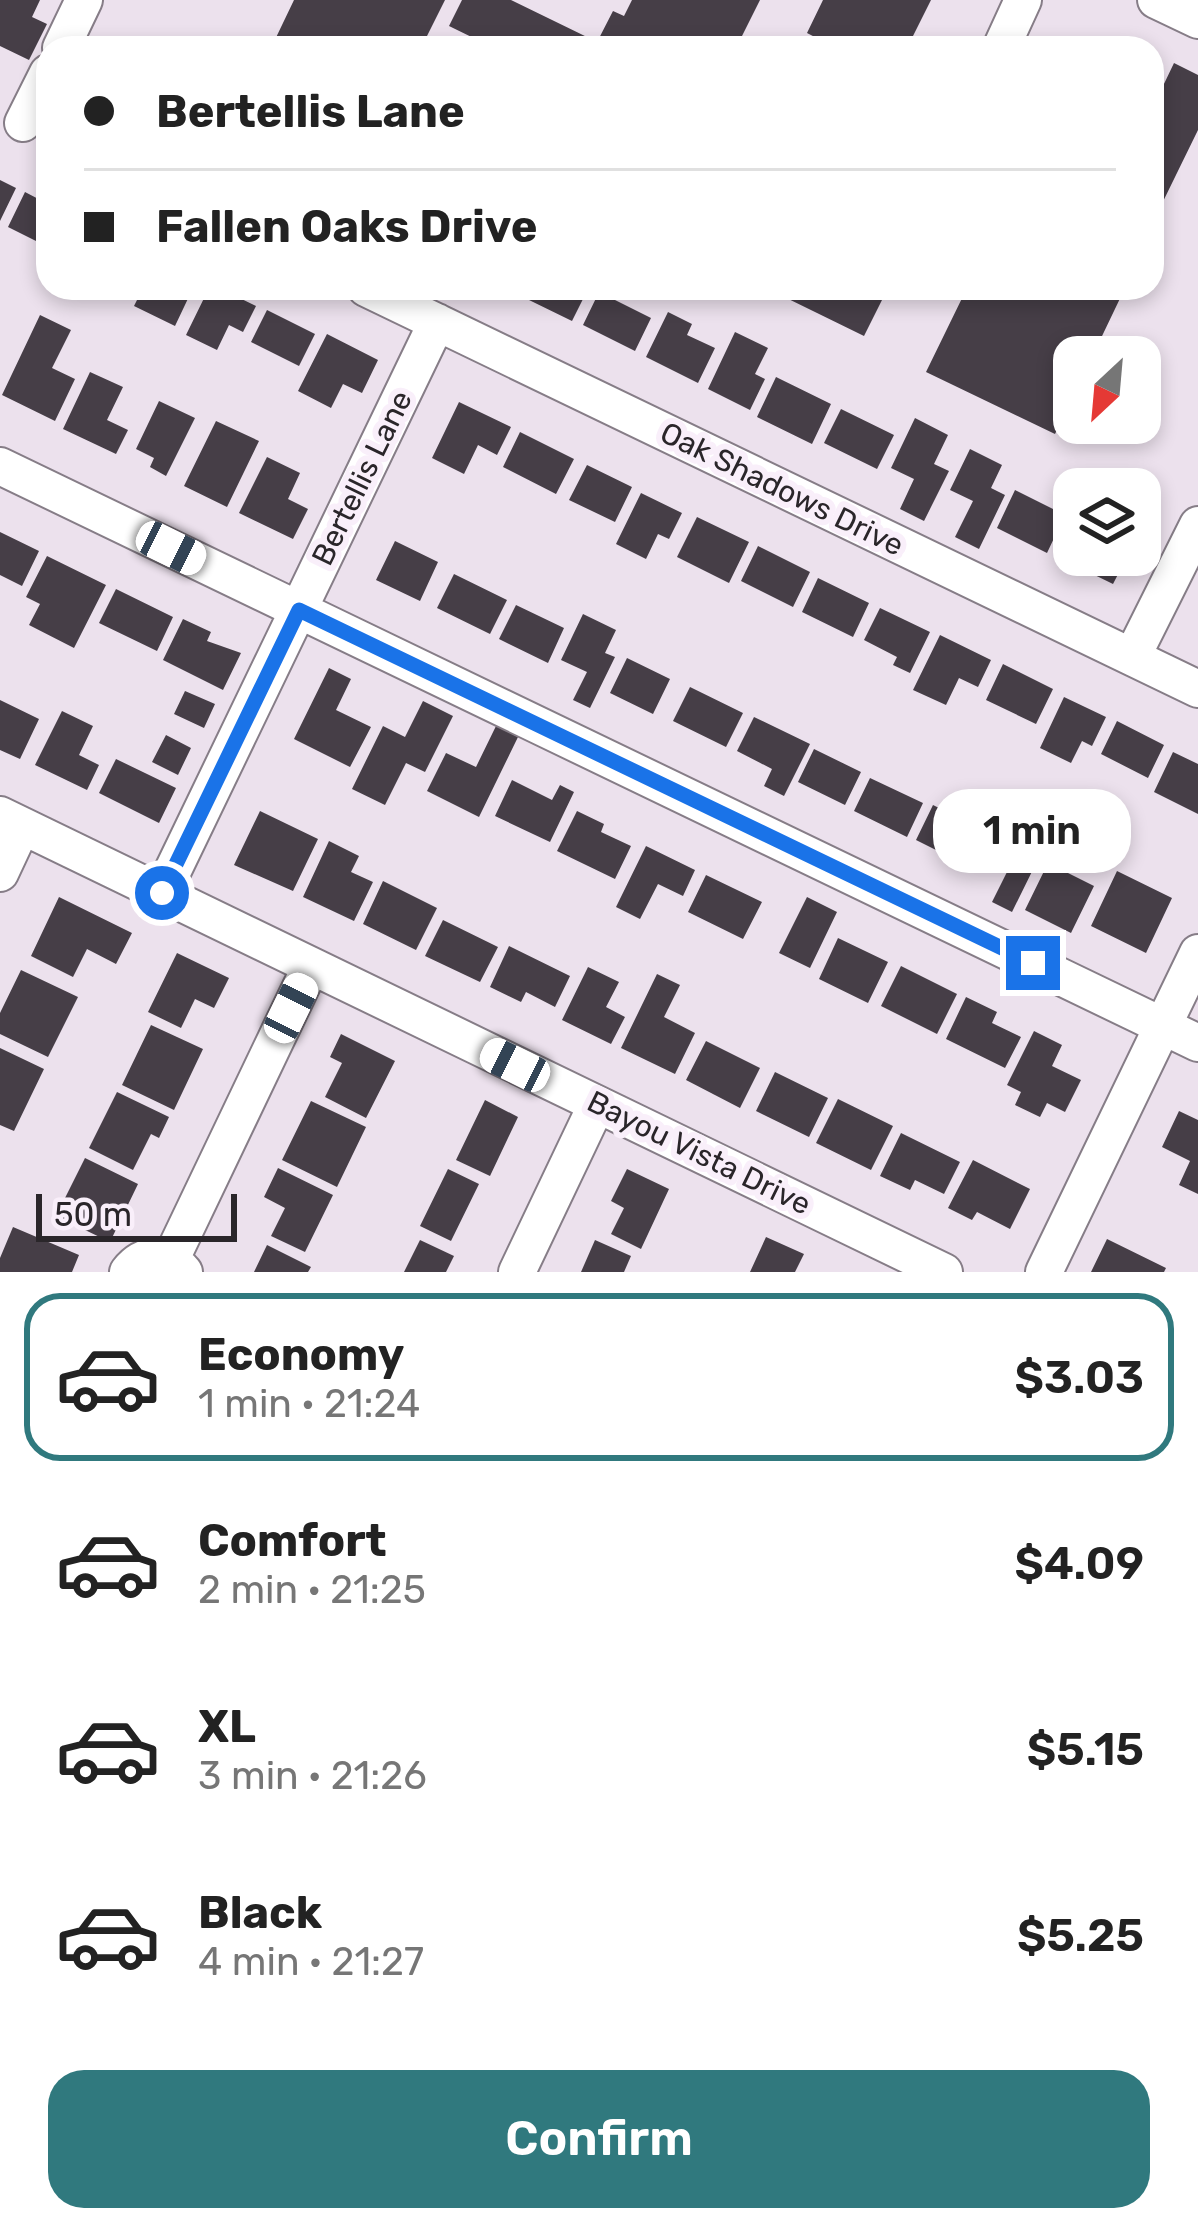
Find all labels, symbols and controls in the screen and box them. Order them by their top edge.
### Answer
text: Bertellis Lane [156,85,465,138]
text: Fallen Oaks Drive [156,200,537,253]
north arrow [1053,336,1161,444]
map controls [1053,336,1161,576]
street label: Bertellis Lane [304,385,420,571]
street label: Oak Shadows Drive [655,414,909,564]
button: layers [1053,468,1161,576]
car [131,516,211,580]
callout: 1 min [934,789,1132,873]
text: 1 min [983,808,1081,854]
route start [135,866,189,920]
route end [1006,936,1060,990]
car [259,968,323,1048]
car [475,1033,555,1097]
street label: Bayou Vista Drive [581,1083,817,1223]
scale bar [36,1188,237,1241]
text: 50 m [54,1195,132,1234]
icon: car [54,1323,162,1431]
text: Economy [198,1328,404,1381]
text: $3.03 [1015,1351,1144,1404]
text: 1 min · 21:24 [198,1381,420,1427]
icon: car [54,1509,162,1617]
text: Comfort [198,1514,387,1567]
text: $4.09 [1015,1537,1144,1590]
text: 2 min · 21:25 [198,1567,426,1613]
icon: car [54,1695,162,1803]
text: XL [198,1700,256,1753]
text: $5.15 [1027,1723,1144,1776]
text: 3 min · 21:26 [198,1753,427,1799]
icon: car [54,1881,162,1989]
text: Black [198,1886,322,1939]
text: $5.25 [1017,1909,1144,1962]
text: 4 min · 21:27 [198,1939,424,1985]
button: Confirm [48,2070,1150,2208]

